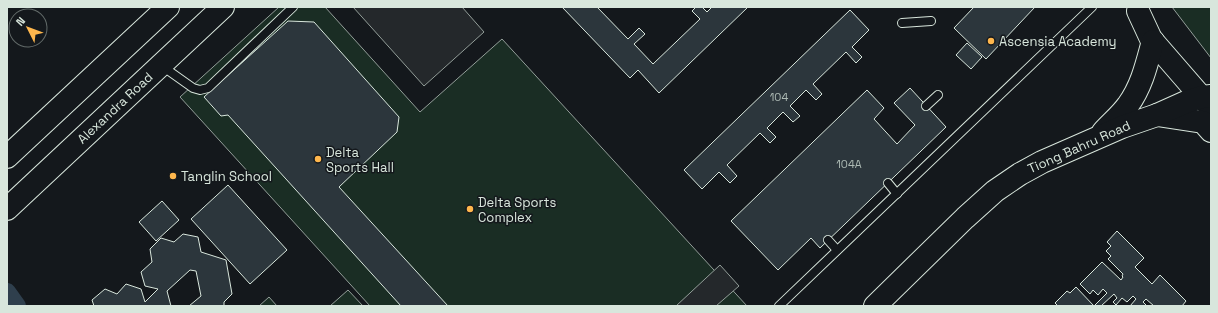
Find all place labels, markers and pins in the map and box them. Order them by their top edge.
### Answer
place label: Ascensia Academy [999,33,1117,50]
marker: Ascensia Academy [986,36,996,46]
place label: Delta Sports Hall [326,144,394,176]
marker: Delta Sports Hall [313,154,323,164]
place label: Tanglin School [181,168,272,185]
marker: Tanglin School [168,171,178,181]
place label: Delta Sports Complex [478,194,557,226]
marker: Delta Sports Complex [465,204,475,214]

